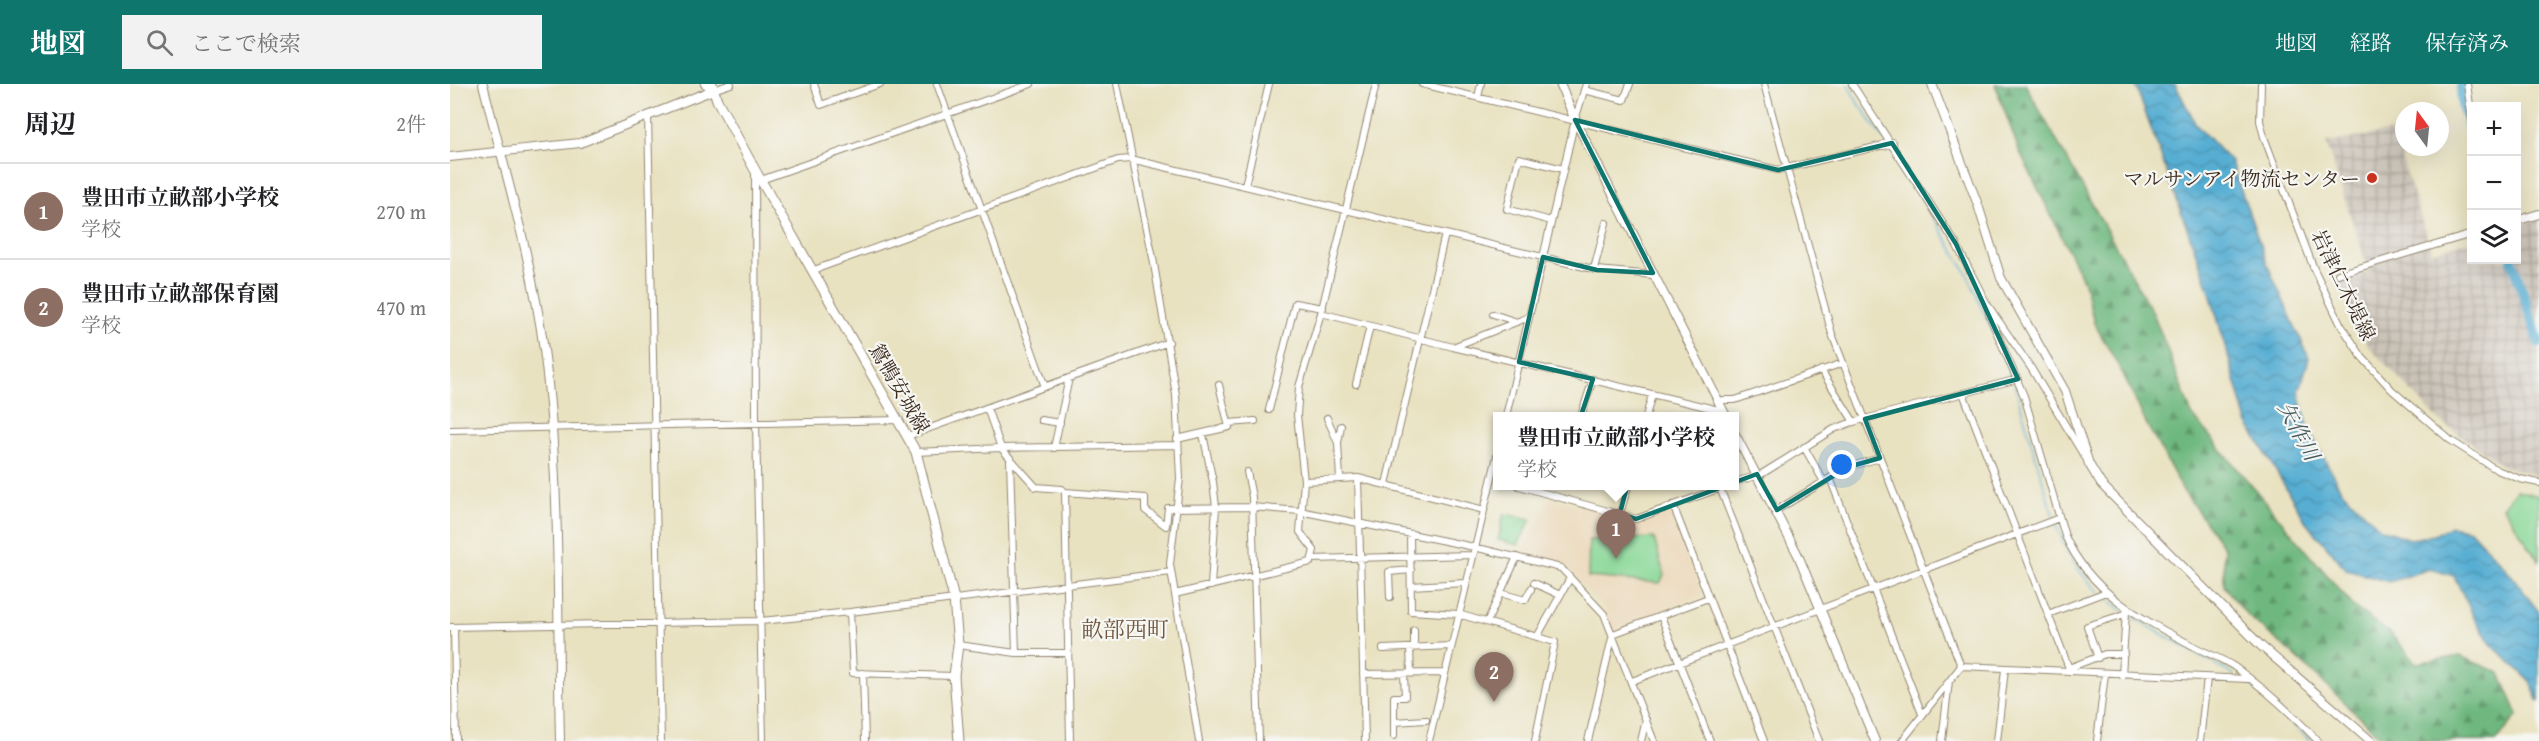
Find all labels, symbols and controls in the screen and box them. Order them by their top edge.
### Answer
search box [122,15,542,69]
text: 地図 [30,22,86,63]
icon: search [143,26,176,59]
text: ここで検索 [191,27,301,59]
text: 地図 [2275,27,2317,58]
text: 経路 [2350,27,2392,58]
text: 保存済み [2425,27,2509,58]
north arrow [2395,102,2449,156]
map controls [2467,102,2521,264]
button: + [2467,102,2521,156]
text: 周辺 [24,104,76,143]
text: 2件 [396,109,426,138]
button: − [2467,156,2521,210]
place label: マルサンアイ物流センター [2124,164,2360,193]
marker: マルサンアイ物流センター [2365,171,2379,185]
text: 豊田市立畝部小学校 [81,181,279,213]
text: 1 [38,197,49,226]
text: 270 m [376,197,426,226]
button: layers [2467,210,2521,264]
text: 学校 [81,214,121,243]
street label: 岩津仁木堤線 [2305,225,2383,345]
text: 豊田市立畝部保育園 [81,277,279,309]
text: 2 [38,293,49,322]
text: 470 m [376,293,426,322]
text: 学校 [81,310,121,339]
street label: 鴛鴨安城線 [862,337,938,439]
water label: 矢作川 [2271,396,2328,468]
popup [1493,412,1739,490]
text: 豊田市立畝部小学校 [1517,421,1715,453]
your location [1827,450,1856,479]
text: 学校 [1517,454,1557,483]
pin: 1 [1596,510,1636,559]
district label: 畝部西町 [1081,613,1169,645]
pin: 2 [1474,652,1514,702]

